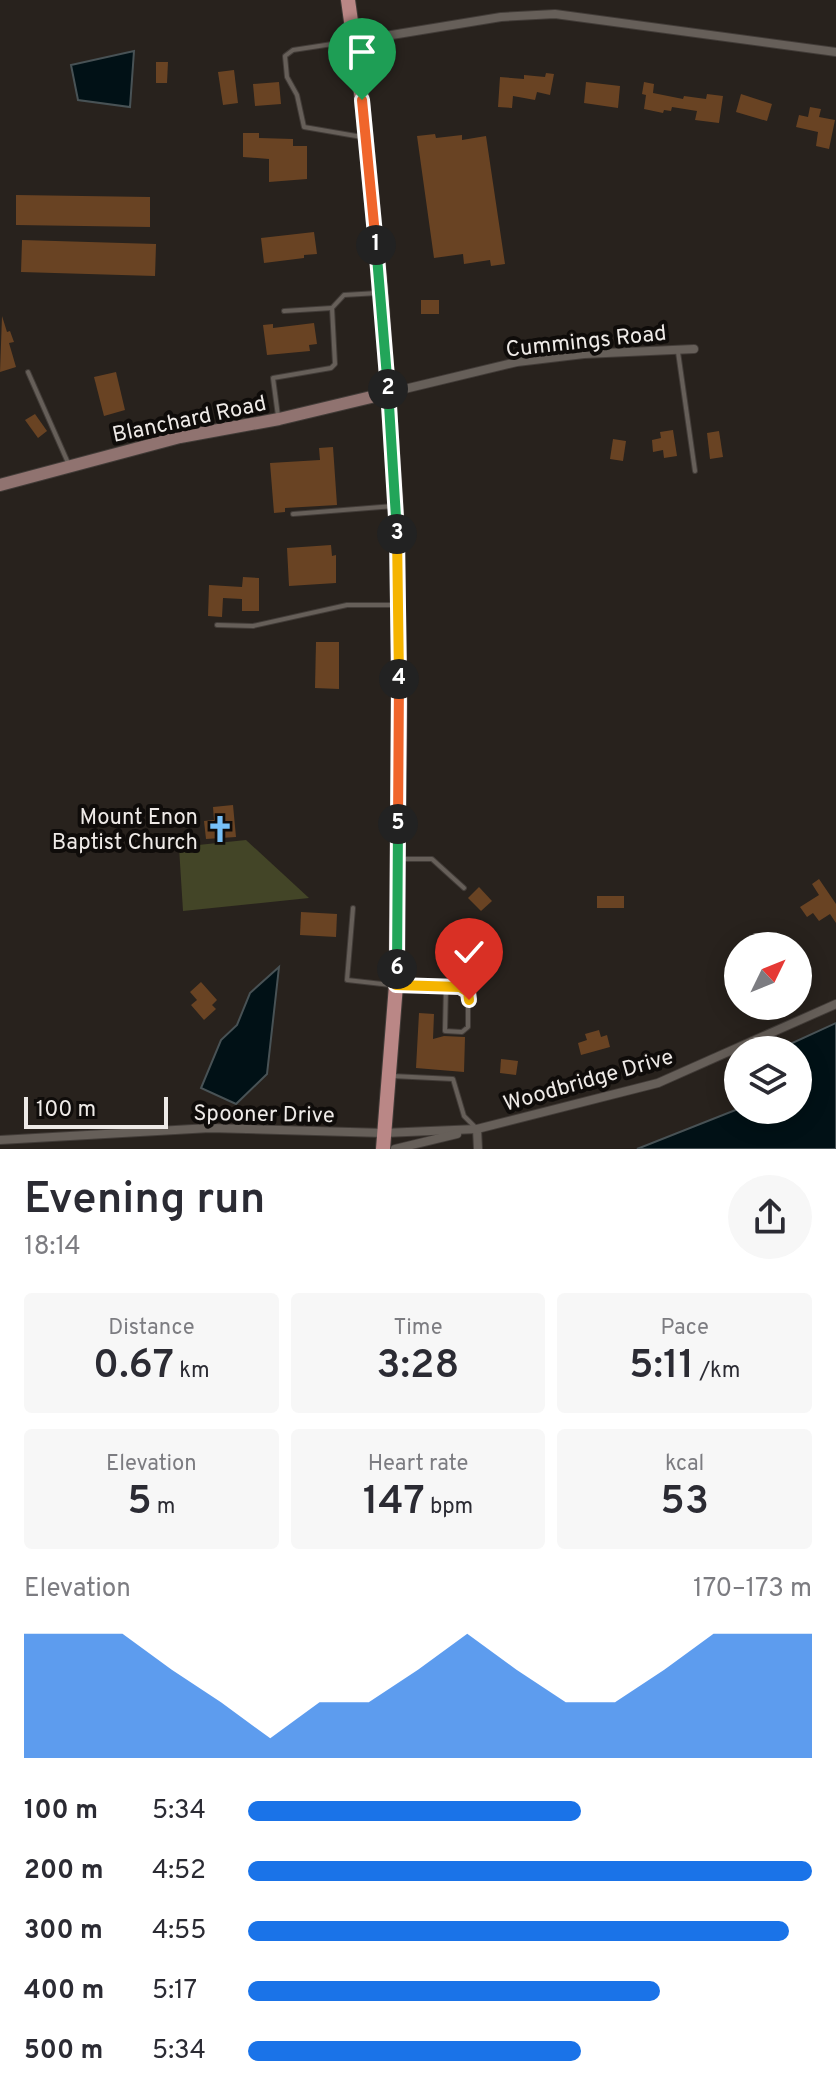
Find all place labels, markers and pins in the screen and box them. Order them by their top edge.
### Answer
pin [328,18,396,100]
pin: 1 [356,225,396,265]
pin: 2 [368,369,408,409]
pin: 3 [377,514,417,554]
pin: 4 [379,659,419,699]
pin: 5 [378,804,418,844]
place label: Mount Enon Baptist Church [52,805,198,857]
church icon: Mount Enon Baptist Church [205,814,235,844]
pin [435,918,503,1000]
pin: 6 [377,949,417,989]

